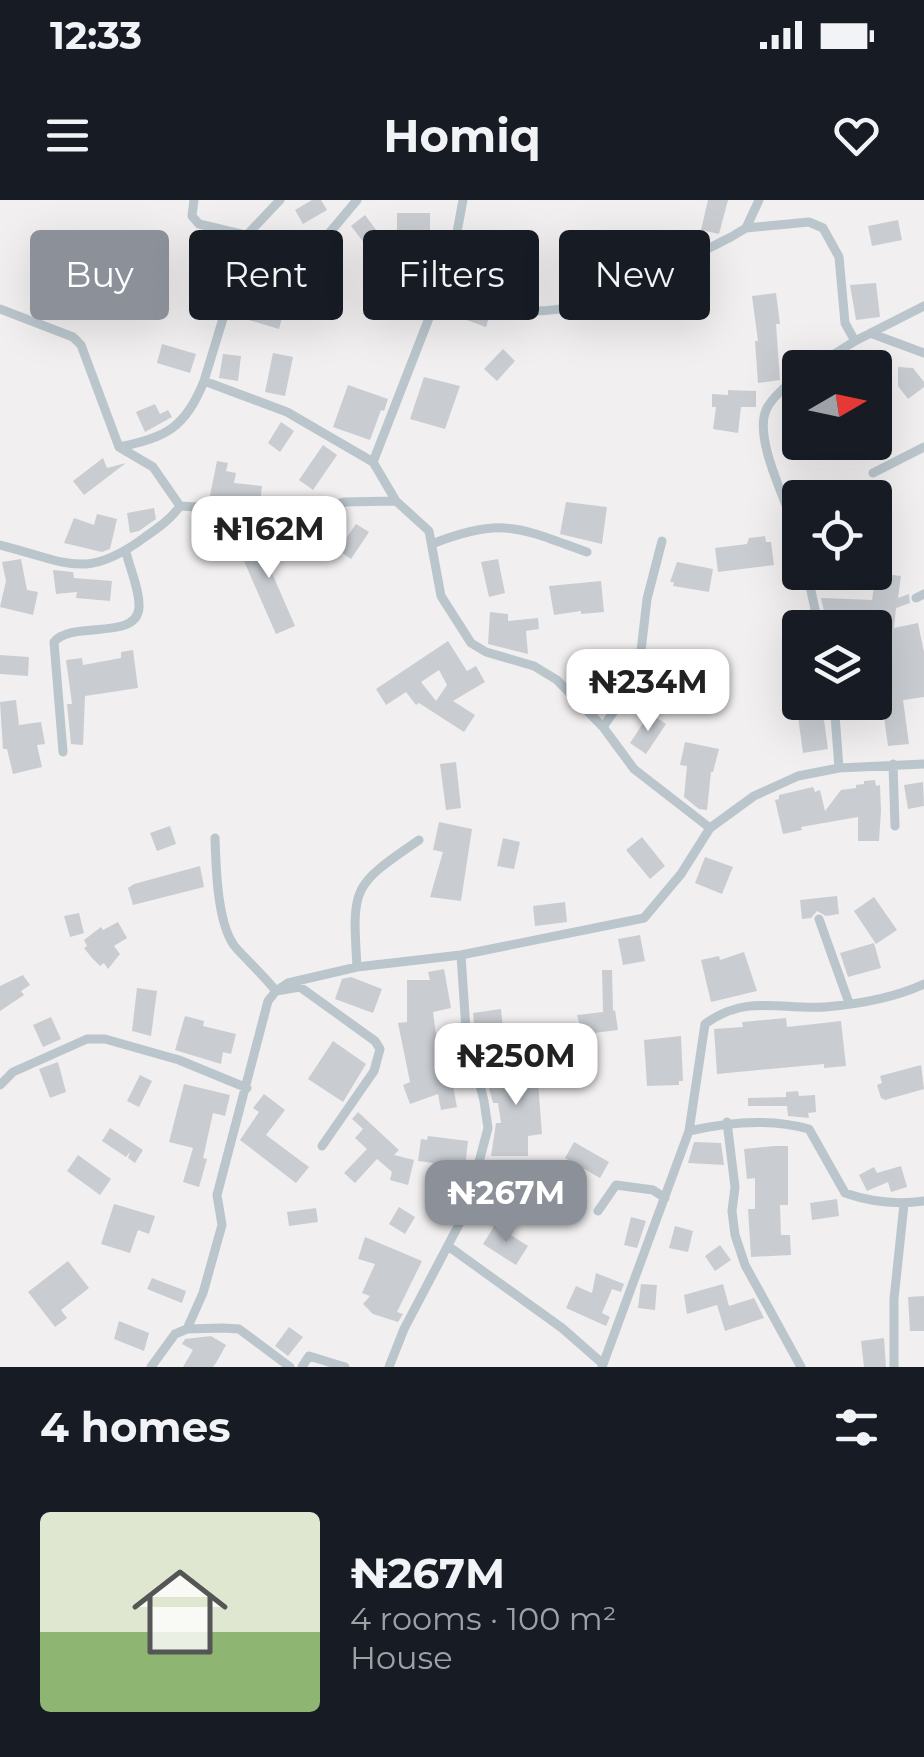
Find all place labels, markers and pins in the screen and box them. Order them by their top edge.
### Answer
pin: ₦162M [199,496,339,581]
pin: ₦234M [578,649,718,734]
pin: ₦250M [446,1023,586,1108]
pin: ₦267M [436,1160,576,1245]

